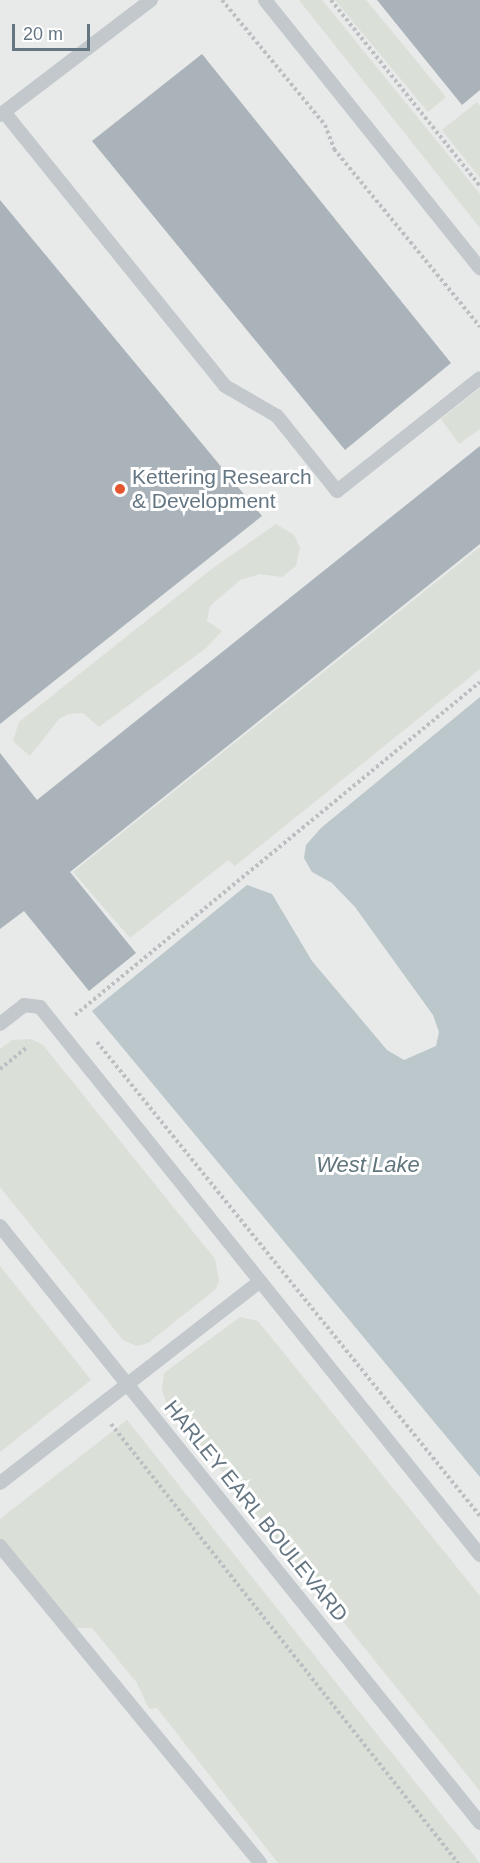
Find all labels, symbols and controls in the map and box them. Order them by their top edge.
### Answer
scale bar [15,12,93,50]
text: 20 m [23,24,63,44]
place label: Kettering Research & Development [132,464,312,514]
marker: Kettering Research & Development [113,482,127,496]
water label: West Lake [316,1152,420,1178]
street label: HARLEY EARL BOULEVARD [159,1395,353,1627]

